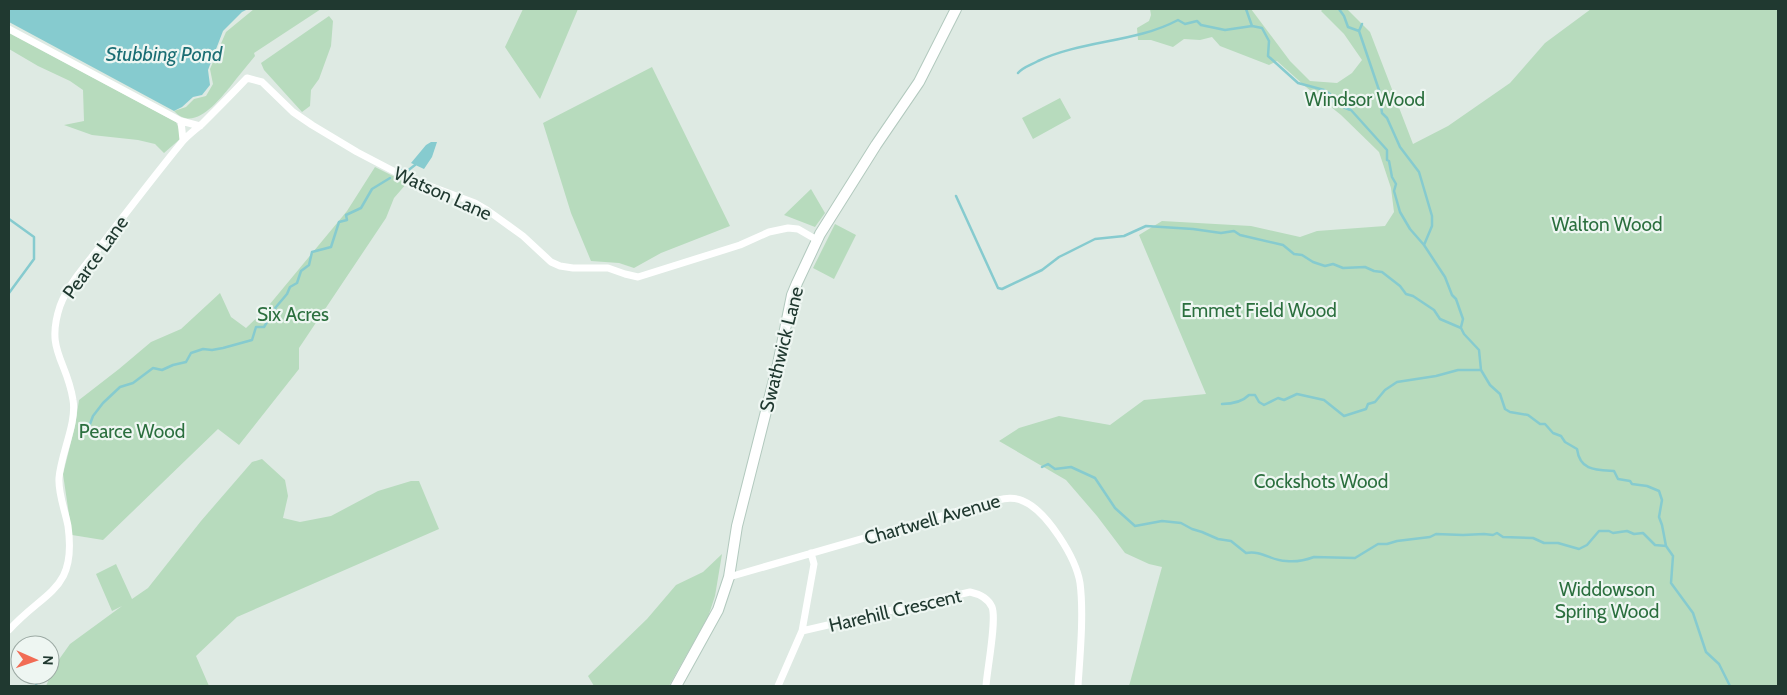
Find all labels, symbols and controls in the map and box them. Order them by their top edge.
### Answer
water label: Stubbing Pond [106,42,223,66]
park label: Windsor Wood [1305,88,1425,111]
street label: Watson Lane [390,162,496,225]
street label: Pearce Lane [58,211,133,303]
park label: Walton Wood [1551,213,1663,236]
street label: Swathwick Lane [755,284,808,414]
park label: Emmet Field Wood [1181,299,1337,322]
park label: Six Acres [257,303,329,326]
park label: Pearce Wood [79,420,185,443]
park label: Cockshots Wood [1254,470,1388,493]
street label: Chartwell Avenue [861,489,1003,550]
park label: Widdowson Spring Wood [1555,578,1659,623]
street label: Harehill Crescent [827,584,964,637]
north arrow [10,635,60,685]
text: N [39,655,57,666]

